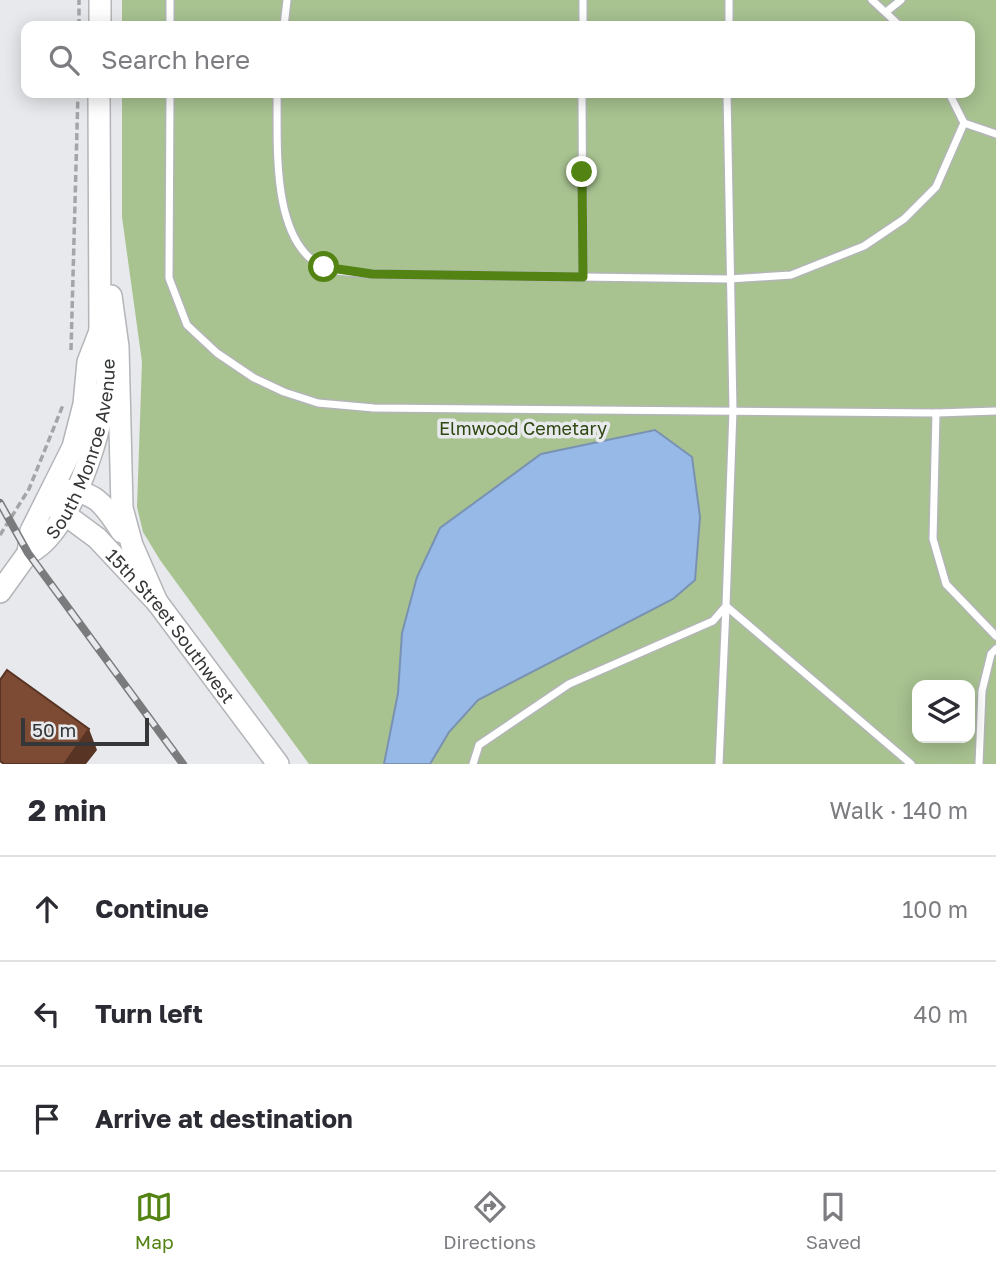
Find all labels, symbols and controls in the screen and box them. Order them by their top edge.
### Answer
search box [21,21,975,98]
icon: search [45,41,83,79]
text: Search here [101,44,250,75]
route end [566,156,597,187]
route start [308,251,339,282]
street label: South Monroe Avenue [41,358,119,543]
park label: Elmwood Cemetary [439,417,607,439]
street label: 15th Street Southwest [102,544,240,707]
map controls [912,680,975,743]
button: layers [912,680,975,743]
scale bar [21,715,149,747]
text: 50 m [32,718,76,741]
text: 2 min [28,792,106,828]
text: Walk · 140 m [830,796,968,824]
icon: ahead [28,890,66,928]
text: Continue [95,893,209,924]
text: 100 m [902,895,968,923]
icon: left [28,995,66,1033]
text: Turn left [95,998,203,1029]
text: 40 m [914,1000,968,1028]
icon: arrive [28,1100,66,1138]
text: Arrive at destination [95,1103,353,1134]
tab: Map [135,1188,174,1253]
tab: Directions [443,1188,536,1253]
tab: Saved [806,1188,861,1253]

